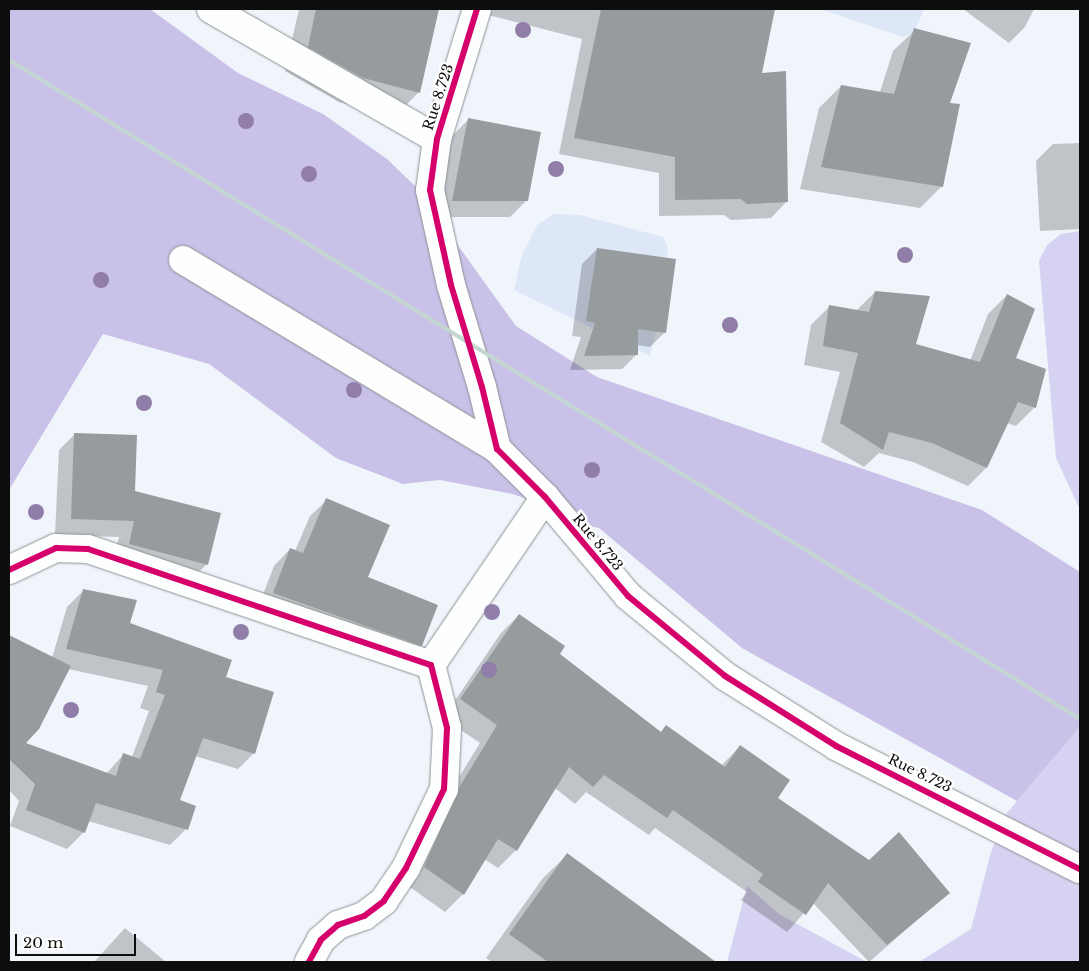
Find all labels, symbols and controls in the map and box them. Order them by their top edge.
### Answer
street label: Rue 8.723 [419,62,457,132]
street label: Rue 8.723 [569,510,627,574]
street label: Rue 8.723 [885,750,955,796]
scale bar [18,924,139,956]
text: 20 m [23,933,63,952]

